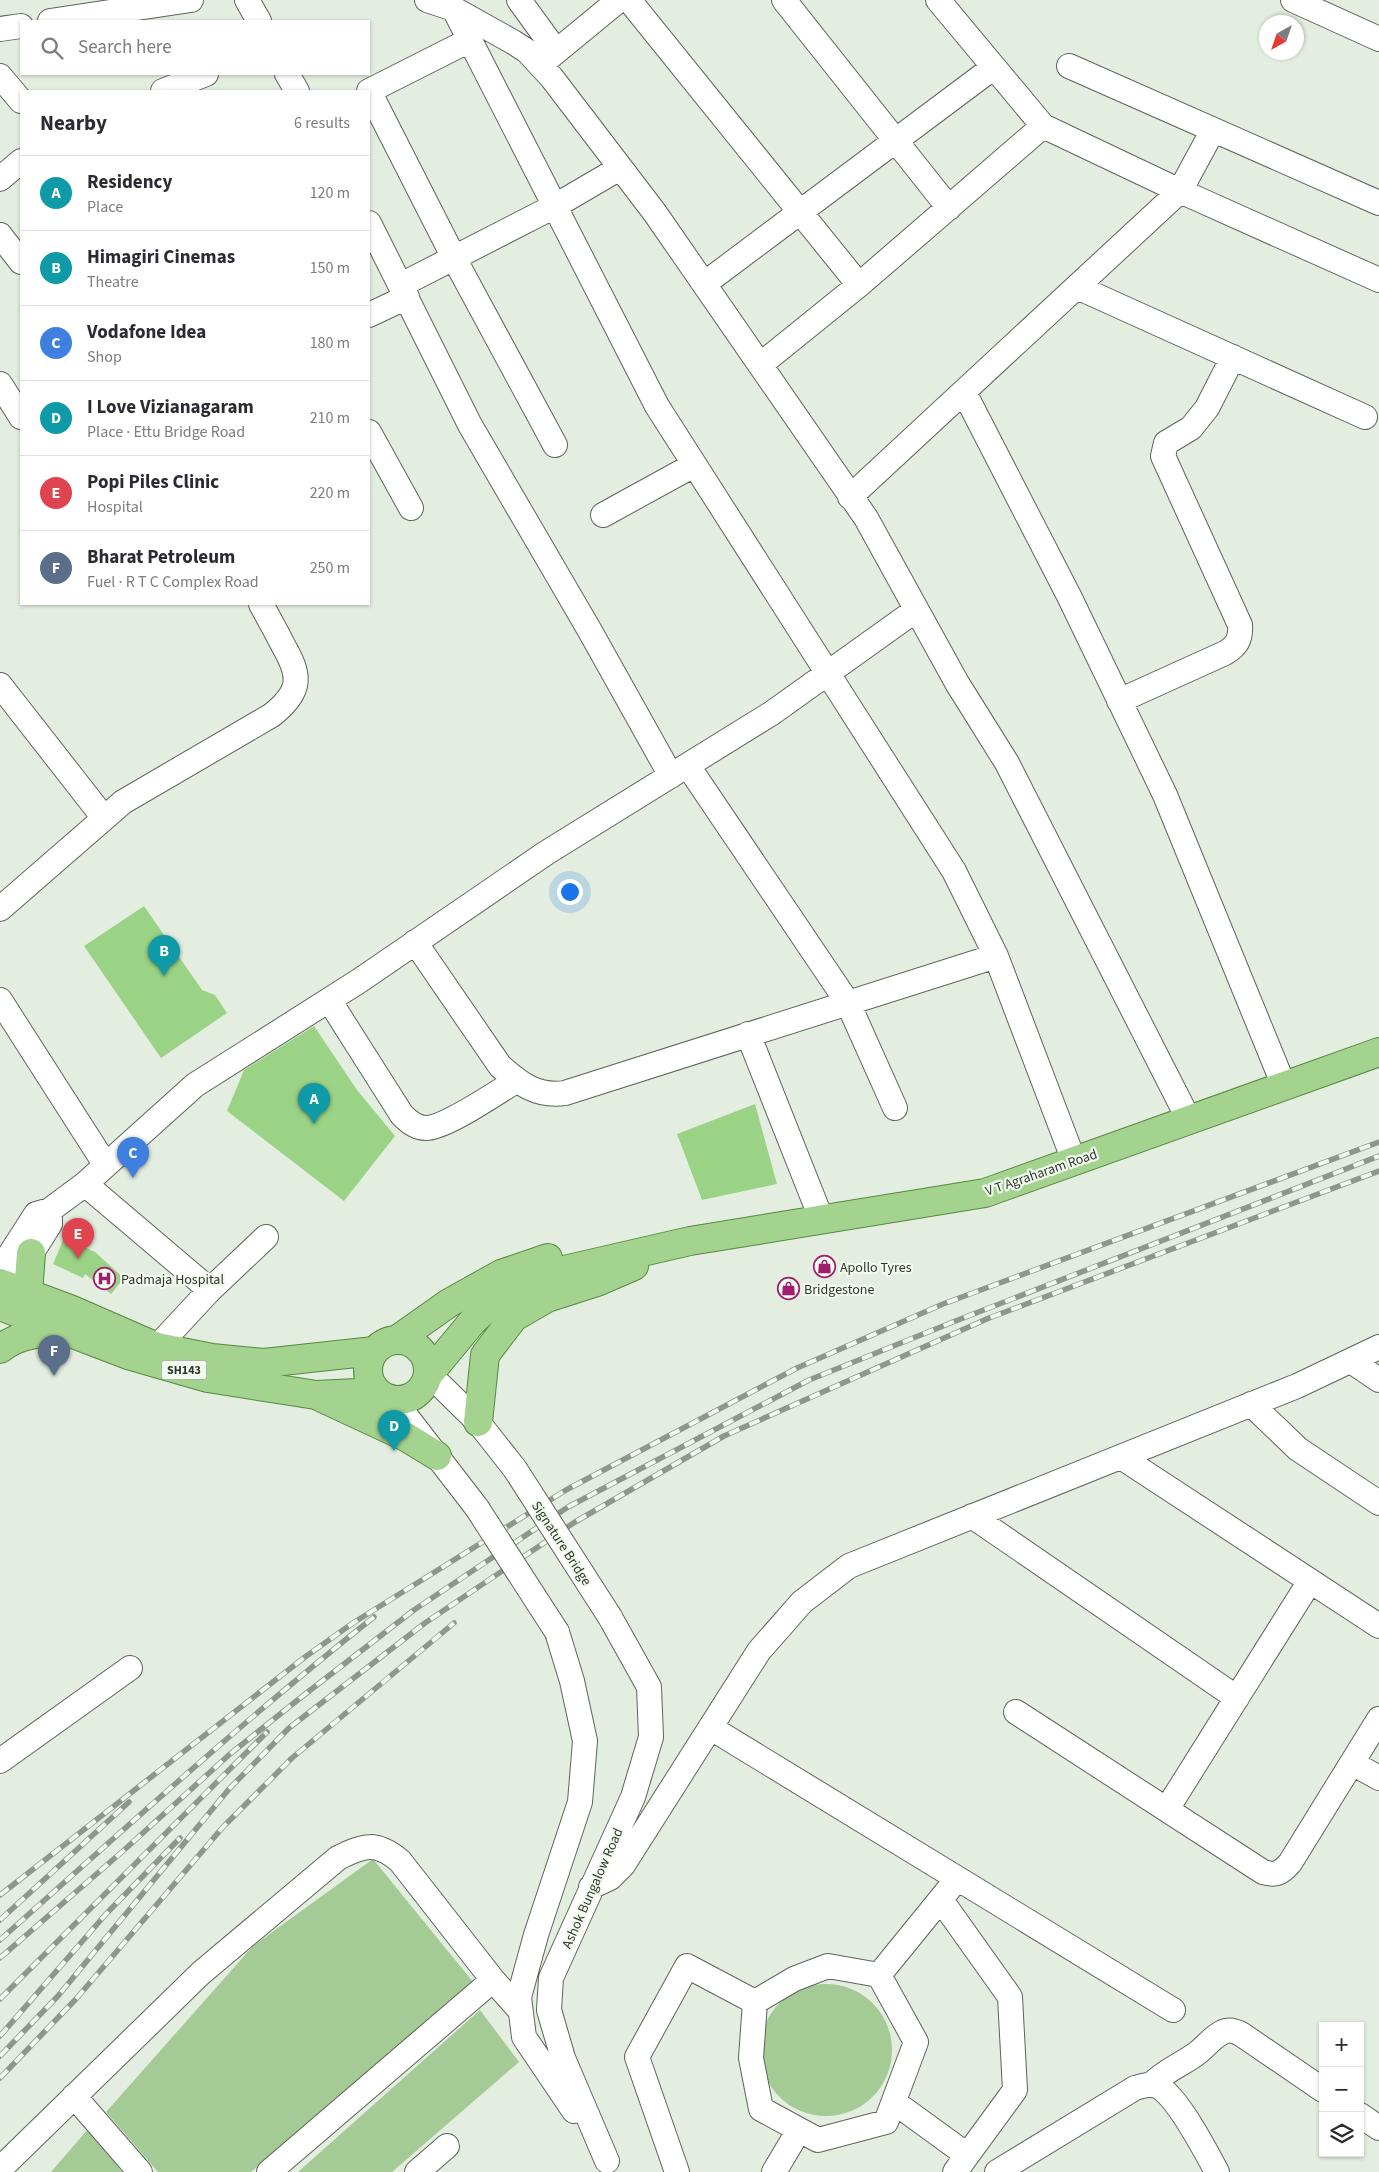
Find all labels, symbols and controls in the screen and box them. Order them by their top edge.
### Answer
north arrow [1259,15,1304,60]
search box [20,20,370,75]
icon: search [38,34,66,62]
text: Search here [78,34,172,61]
text: Nearby [40,108,107,138]
text: 6 results [294,112,350,134]
text: Residency [87,169,172,196]
text: A [51,182,61,204]
text: 120 m [310,182,350,204]
text: Place [87,196,123,218]
text: Himagiri Cinemas [87,244,235,271]
text: B [51,257,61,279]
text: 150 m [310,257,350,279]
text: Theatre [87,271,139,293]
text: Vodafone Idea [87,319,206,346]
text: C [51,332,61,354]
text: 180 m [310,332,350,354]
text: Shop [87,346,122,368]
text: I Love Vizianagaram [87,394,254,421]
text: D [51,407,61,429]
text: 210 m [310,407,350,429]
text: Place · Ettu Bridge Road [87,421,245,443]
text: Popi Piles Clinic [87,469,219,496]
text: E [52,482,60,504]
text: 220 m [310,482,350,504]
text: Hospital [87,496,143,518]
text: Bharat Petroleum [87,544,235,571]
text: F [52,557,60,579]
text: 250 m [310,557,350,579]
text: Fuel · R T C Complex Road [87,571,259,593]
your location [557,879,583,905]
pin: B [148,935,180,976]
pin: A [298,1083,330,1124]
pin: C [117,1137,149,1178]
street label: V T Agraharam Road [983,1144,1100,1201]
pin: E [62,1218,94,1259]
shop icon: Apollo Tyres [812,1255,836,1279]
place label: Apollo Tyres [840,1258,912,1278]
hospital icon: Padmaja Hospital [93,1267,117,1291]
place label: Padmaja Hospital [121,1270,224,1290]
shop icon: Bridgestone [776,1277,800,1301]
place label: Bridgestone [804,1280,874,1300]
pin: F [38,1335,70,1376]
road number: SH143 [162,1360,206,1380]
pin: D [378,1410,410,1451]
street label: Signature Bridge [526,1497,596,1590]
street label: Ashok Bungalow Road [557,1825,629,1952]
map controls [1319,2022,1364,2157]
button: + [1319,2022,1364,2067]
button: − [1319,2067,1364,2112]
button: layers [1319,2112,1364,2157]

